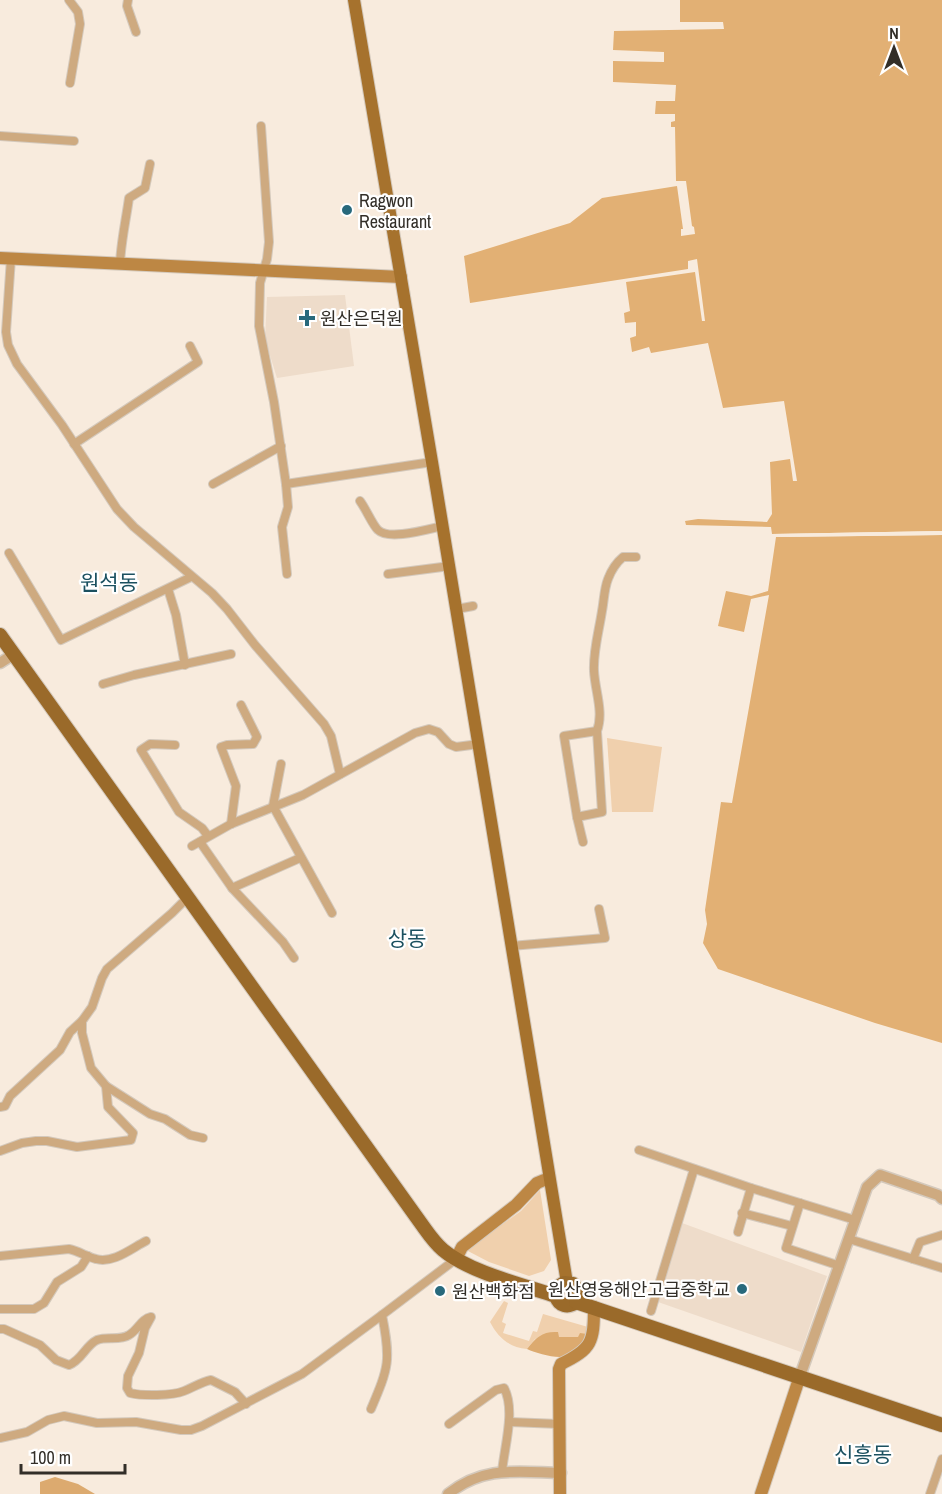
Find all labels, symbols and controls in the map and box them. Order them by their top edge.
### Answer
north arrow [864,18,924,78]
text: N [889,22,899,44]
place label: Ragwon Restaurant [359,188,431,234]
marker: Ragwon Restaurant [340,203,354,217]
place label: 원산은덕원 [320,306,403,331]
marker: 원산은덕원 [298,309,316,327]
district label: 원석동 [80,568,138,597]
district label: 상동 [388,924,426,953]
place label: 원산영웅해안고급중학교 [548,1277,730,1302]
place label: 원산백화점 [452,1279,535,1304]
marker: 원산영웅해안고급중학교 [735,1282,749,1296]
marker: 원산백화점 [433,1284,447,1298]
scale bar [21,1437,124,1475]
district label: 신흥동 [834,1440,892,1469]
text: 100 m [30,1445,71,1470]

